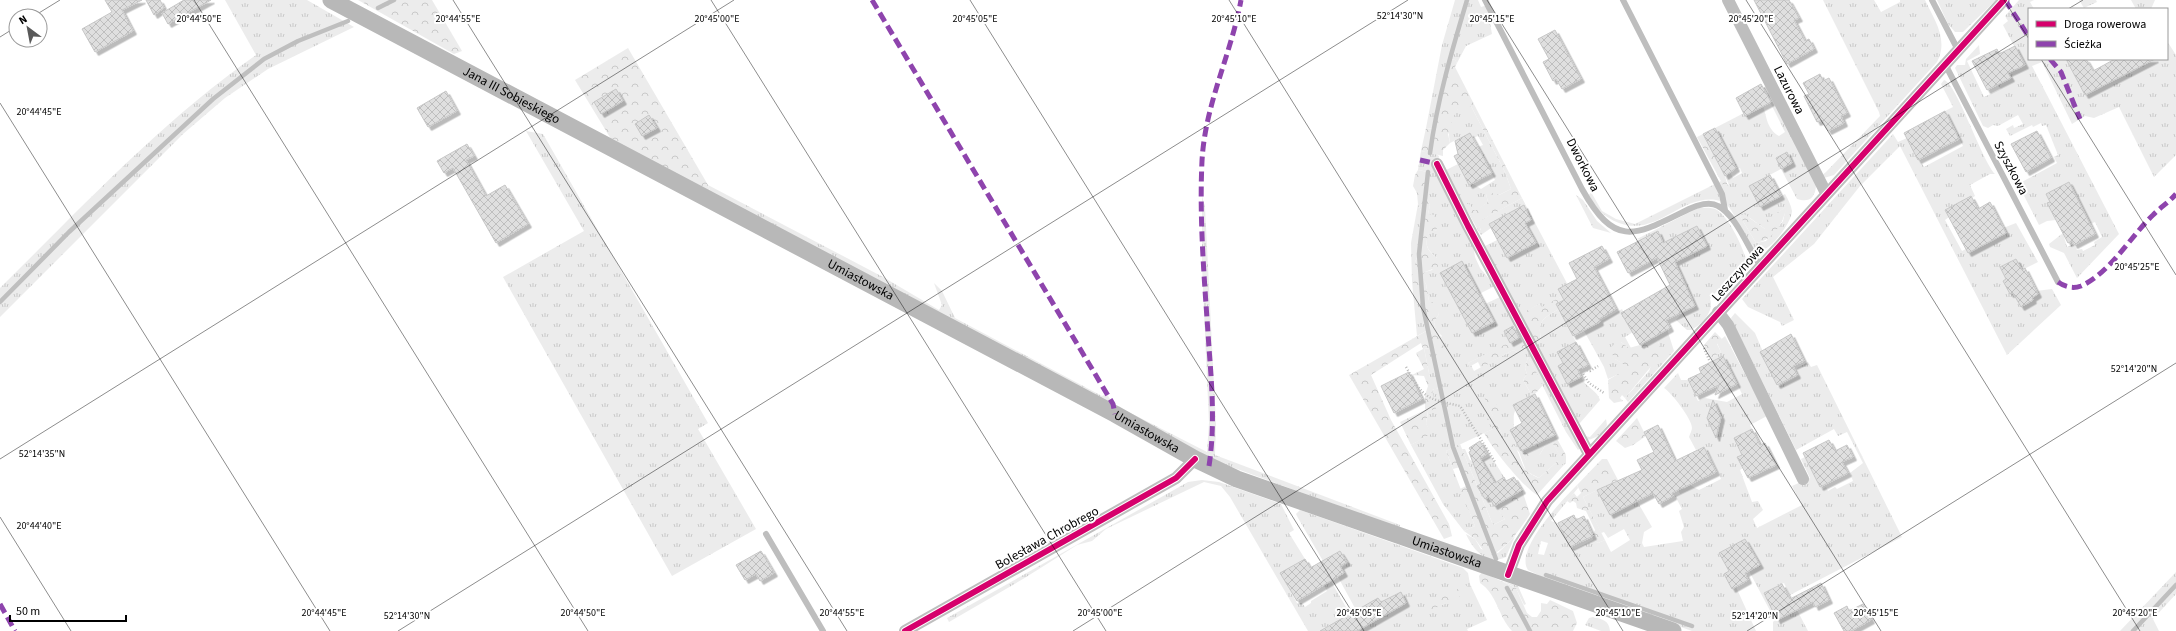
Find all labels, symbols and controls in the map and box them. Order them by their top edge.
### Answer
north arrow [8,8,48,48]
legend [2028,8,2168,60]
text: 52°14'30"N [1377,9,1423,23]
text: N [16,12,30,28]
text: 20°44'50"E [176,12,222,26]
text: 20°44'55"E [435,12,481,26]
text: 20°45'00"E [694,12,740,26]
text: 20°45'05"E [952,12,998,26]
text: 20°45'10"E [1211,12,1257,26]
text: 20°45'15"E [1469,12,1515,26]
text: 20°45'20"E [1728,12,1774,26]
text: Droga rowerowa [2064,16,2146,33]
text: Ścieżka [2064,36,2102,53]
street label: Jana III Sobieskiego [460,62,563,128]
street label: Lazurowa [1769,63,1809,117]
text: 20°44'45"E [16,105,62,119]
street label: Dworkowa [1562,135,1604,195]
street label: Szyszkowa [1989,138,2033,198]
street label: Leszczynowa [1708,241,1768,305]
street label: Umiastowska [824,255,897,305]
text: 20°45'25"E [2114,260,2160,274]
text: 52°14'20"N [2111,362,2157,376]
street label: Umiastowska [1110,406,1183,458]
text: 52°14'35"N [19,447,65,461]
street label: Bolesława Chrobrego [992,502,1102,574]
text: 20°44'40"E [16,519,62,533]
street label: Umiastowska [1409,532,1484,573]
scale bar [10,597,126,623]
text: 50 m [16,603,40,620]
text: 20°44'45"E [301,606,347,620]
text: 20°44'50"E [560,606,606,620]
text: 20°44'55"E [819,606,865,620]
text: 20°45'00"E [1077,606,1123,620]
text: 20°45'05"E [1336,606,1382,620]
text: 20°45'10"E [1595,606,1641,620]
text: 20°45'15"E [1853,606,1899,620]
text: 20°45'20"E [2112,606,2158,620]
text: 52°14'30"N [384,609,430,623]
text: 52°14'20"N [1732,609,1778,623]

